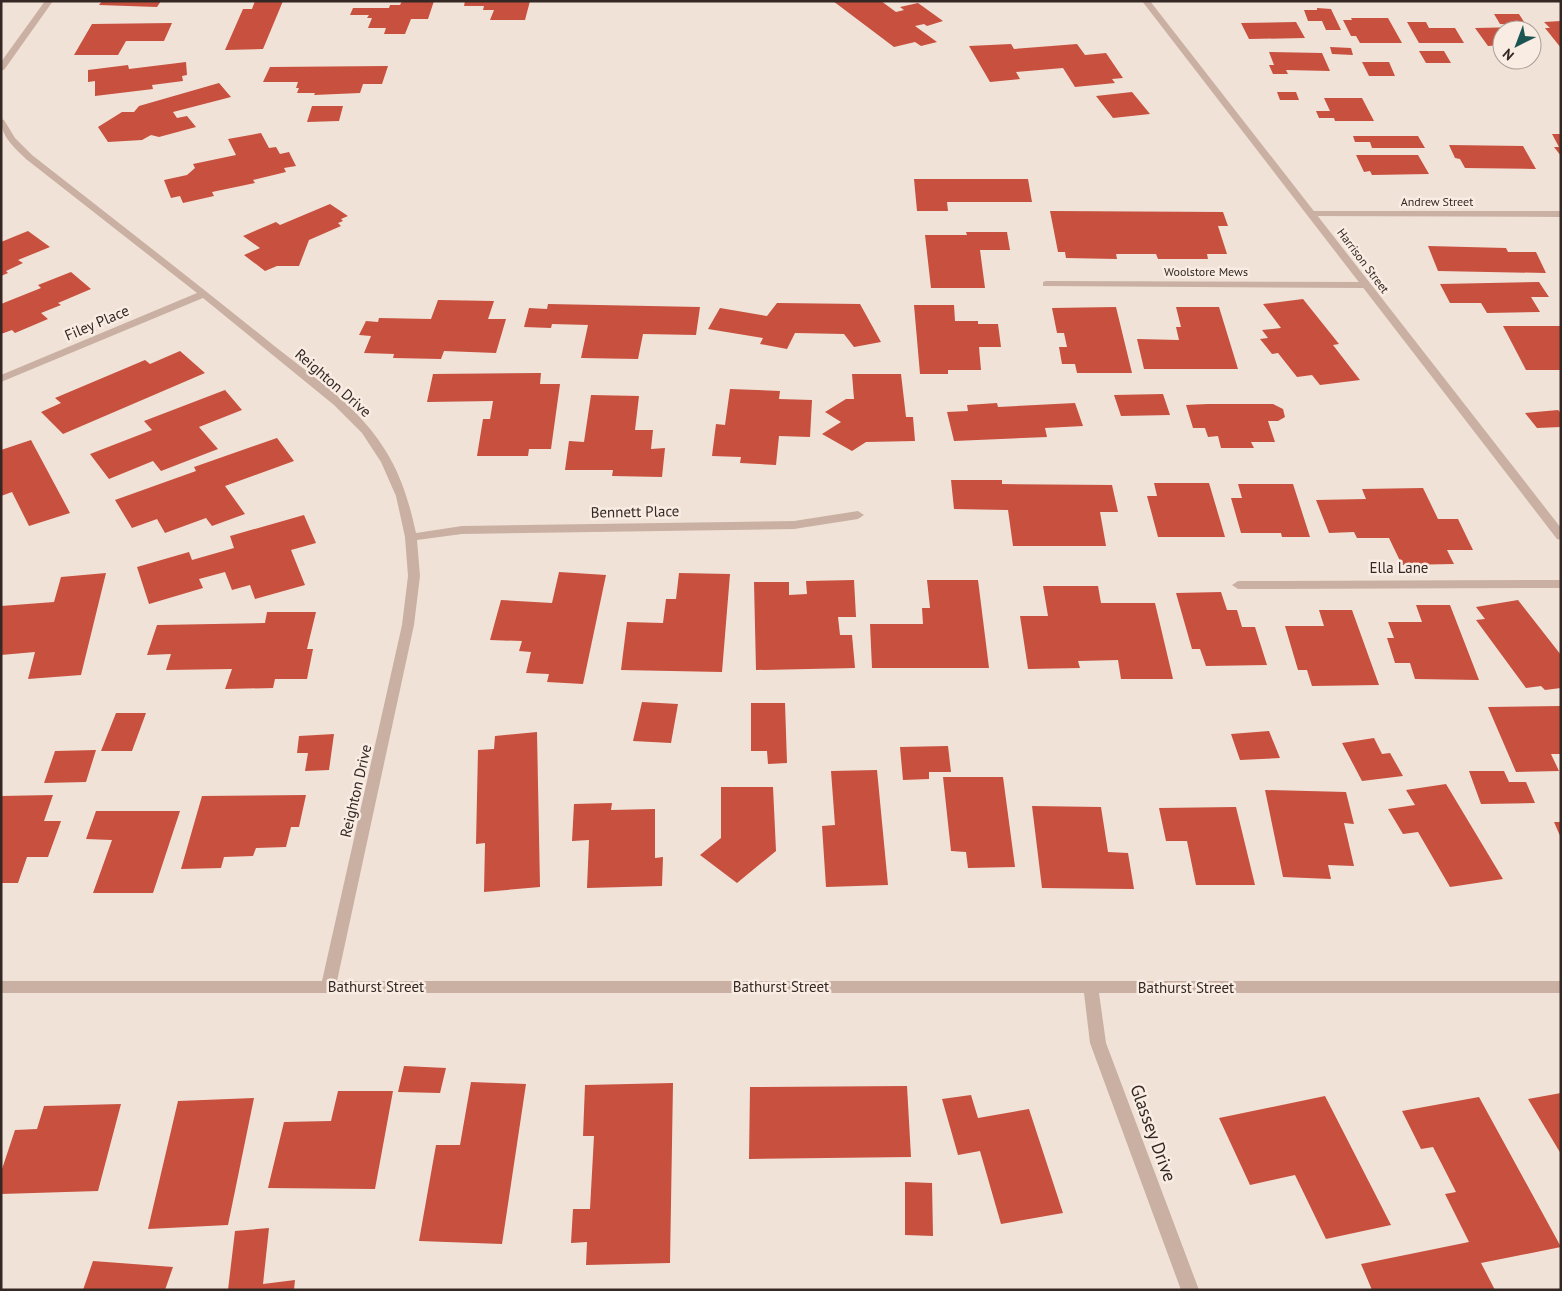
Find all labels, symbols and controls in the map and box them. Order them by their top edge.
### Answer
north arrow [1492,20,1542,70]
text: N [1499,45,1518,64]
street label: Andrew Street [1401,194,1473,209]
street label: Harrison Street [1334,225,1393,296]
street label: Woolstore Mews [1164,264,1248,279]
street label: Filey Place [62,300,132,345]
street label: Reighton Drive [291,344,375,421]
street label: Bennett Place [590,501,680,522]
street label: Ella Lane [1370,558,1428,577]
street label: Reighton Drive [336,743,375,839]
street label: Bathurst Street [328,977,424,996]
street label: Bathurst Street [733,977,829,996]
street label: Bathurst Street [1138,978,1234,997]
street label: Glassey Drive [1125,1081,1182,1185]

